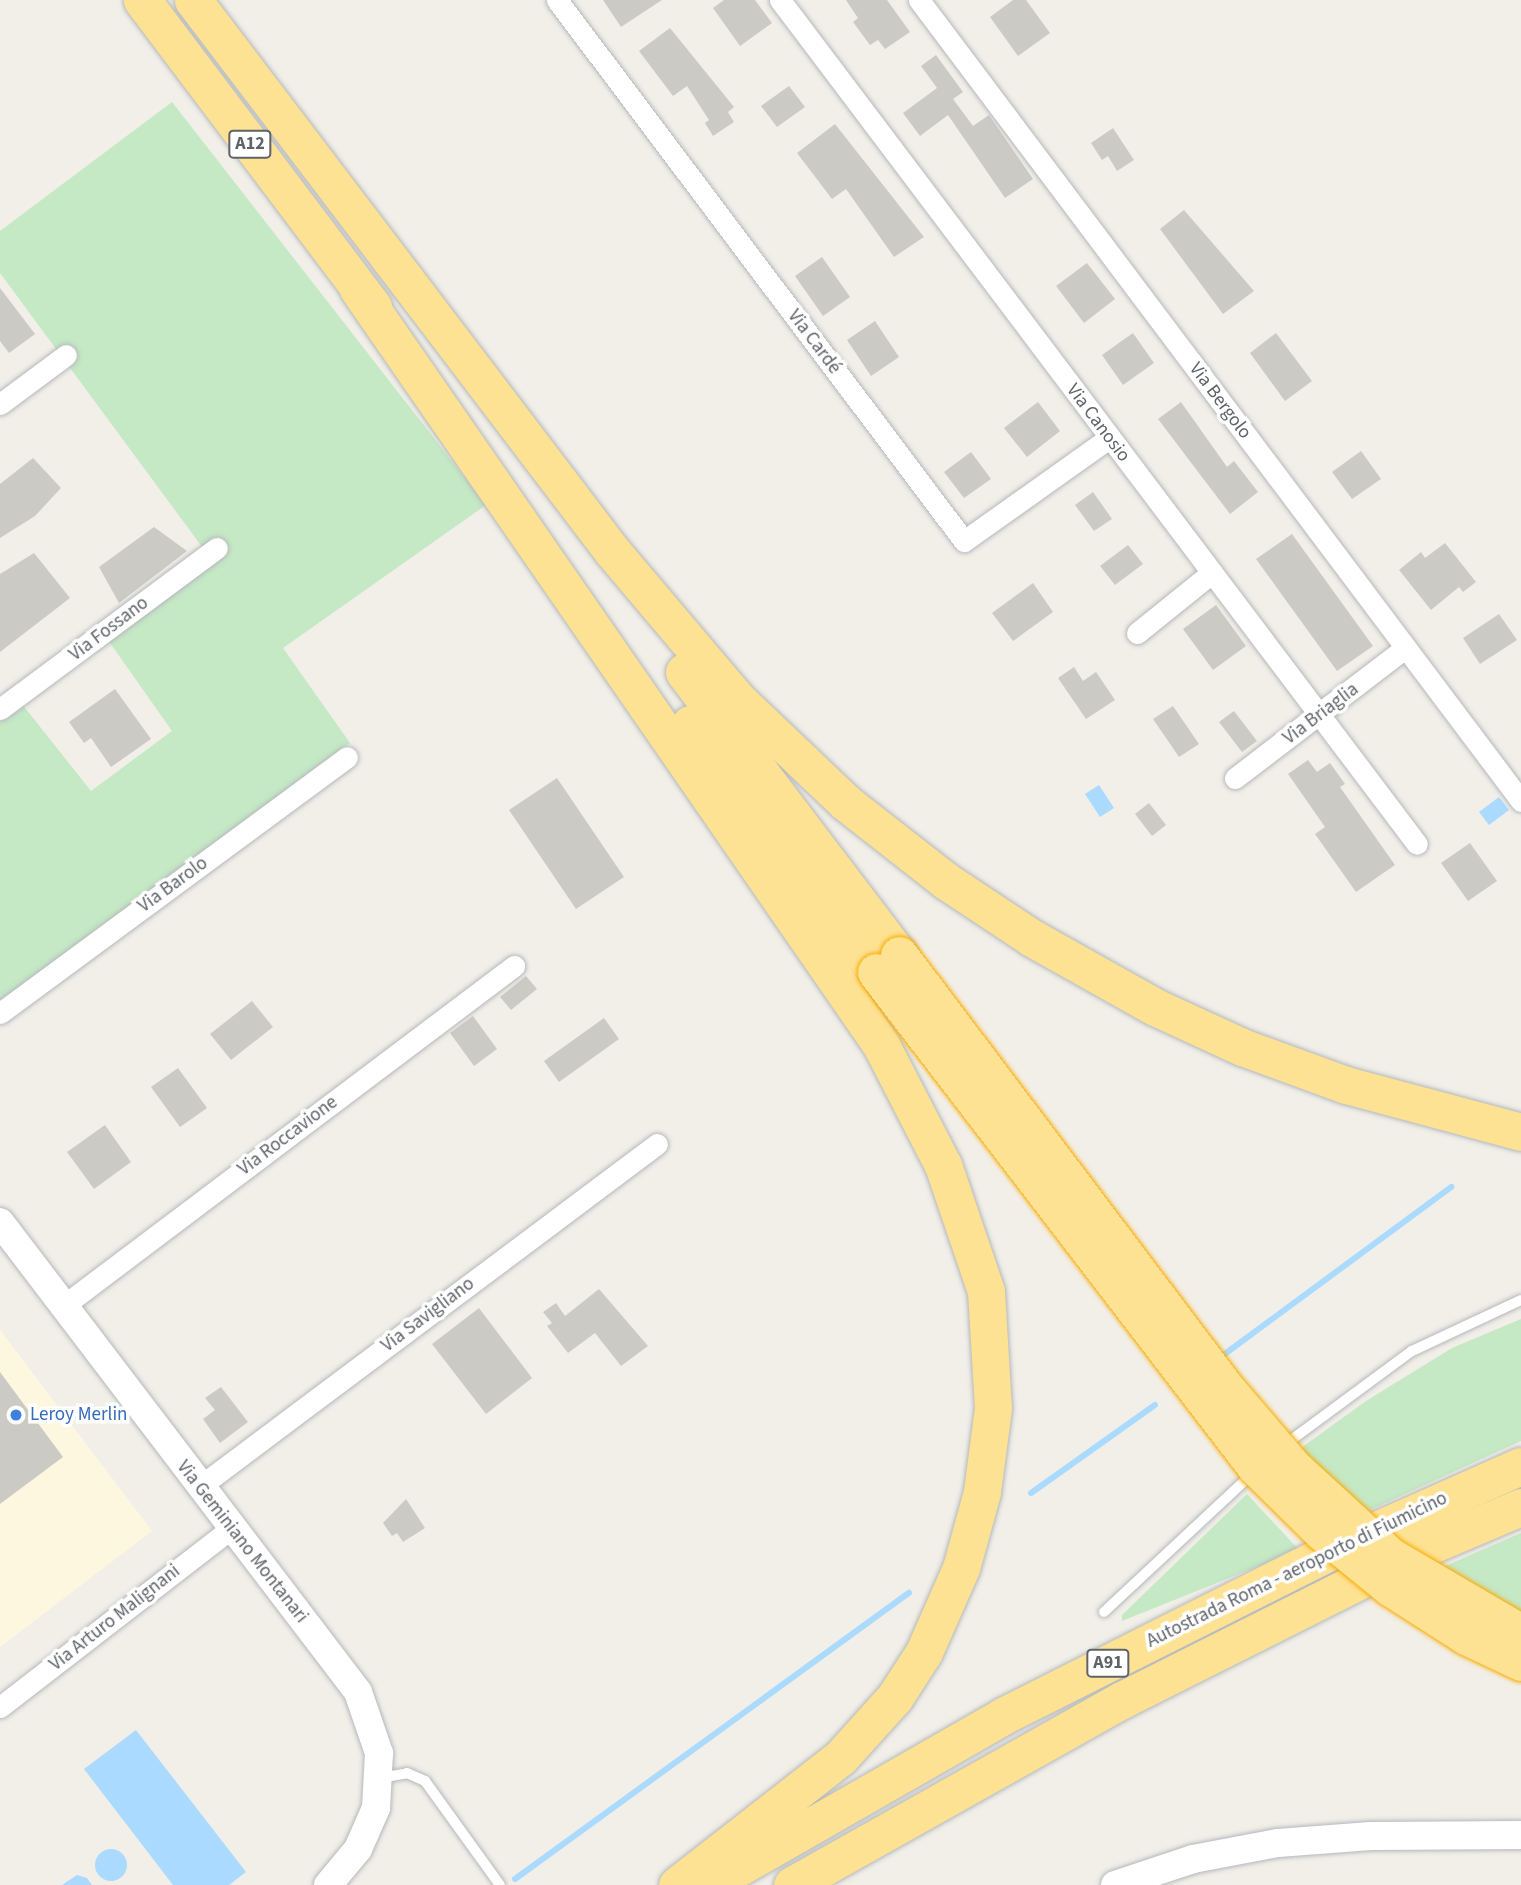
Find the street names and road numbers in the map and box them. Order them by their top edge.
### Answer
road number: A12 [227,130,273,159]
street label: Via Cardé [782,305,846,379]
street label: Via Bergolo [1184,358,1256,444]
street label: Via Canosio [1061,379,1135,467]
street label: Via Fossano [65,592,153,666]
street label: Via Briaglia [1279,678,1363,750]
street label: Via Barolo [134,852,212,918]
street label: Via Roccavione [234,1091,342,1181]
street label: Via Savigliano [377,1273,479,1357]
street label: Via Geminiano Montanari [171,1456,313,1628]
street label: Autostrada Roma - aeroporto di Fiumicino [1143,1487,1451,1653]
street label: Via Arturo Malignani [45,1560,185,1676]
road number: A91 [1085,1648,1131,1678]

